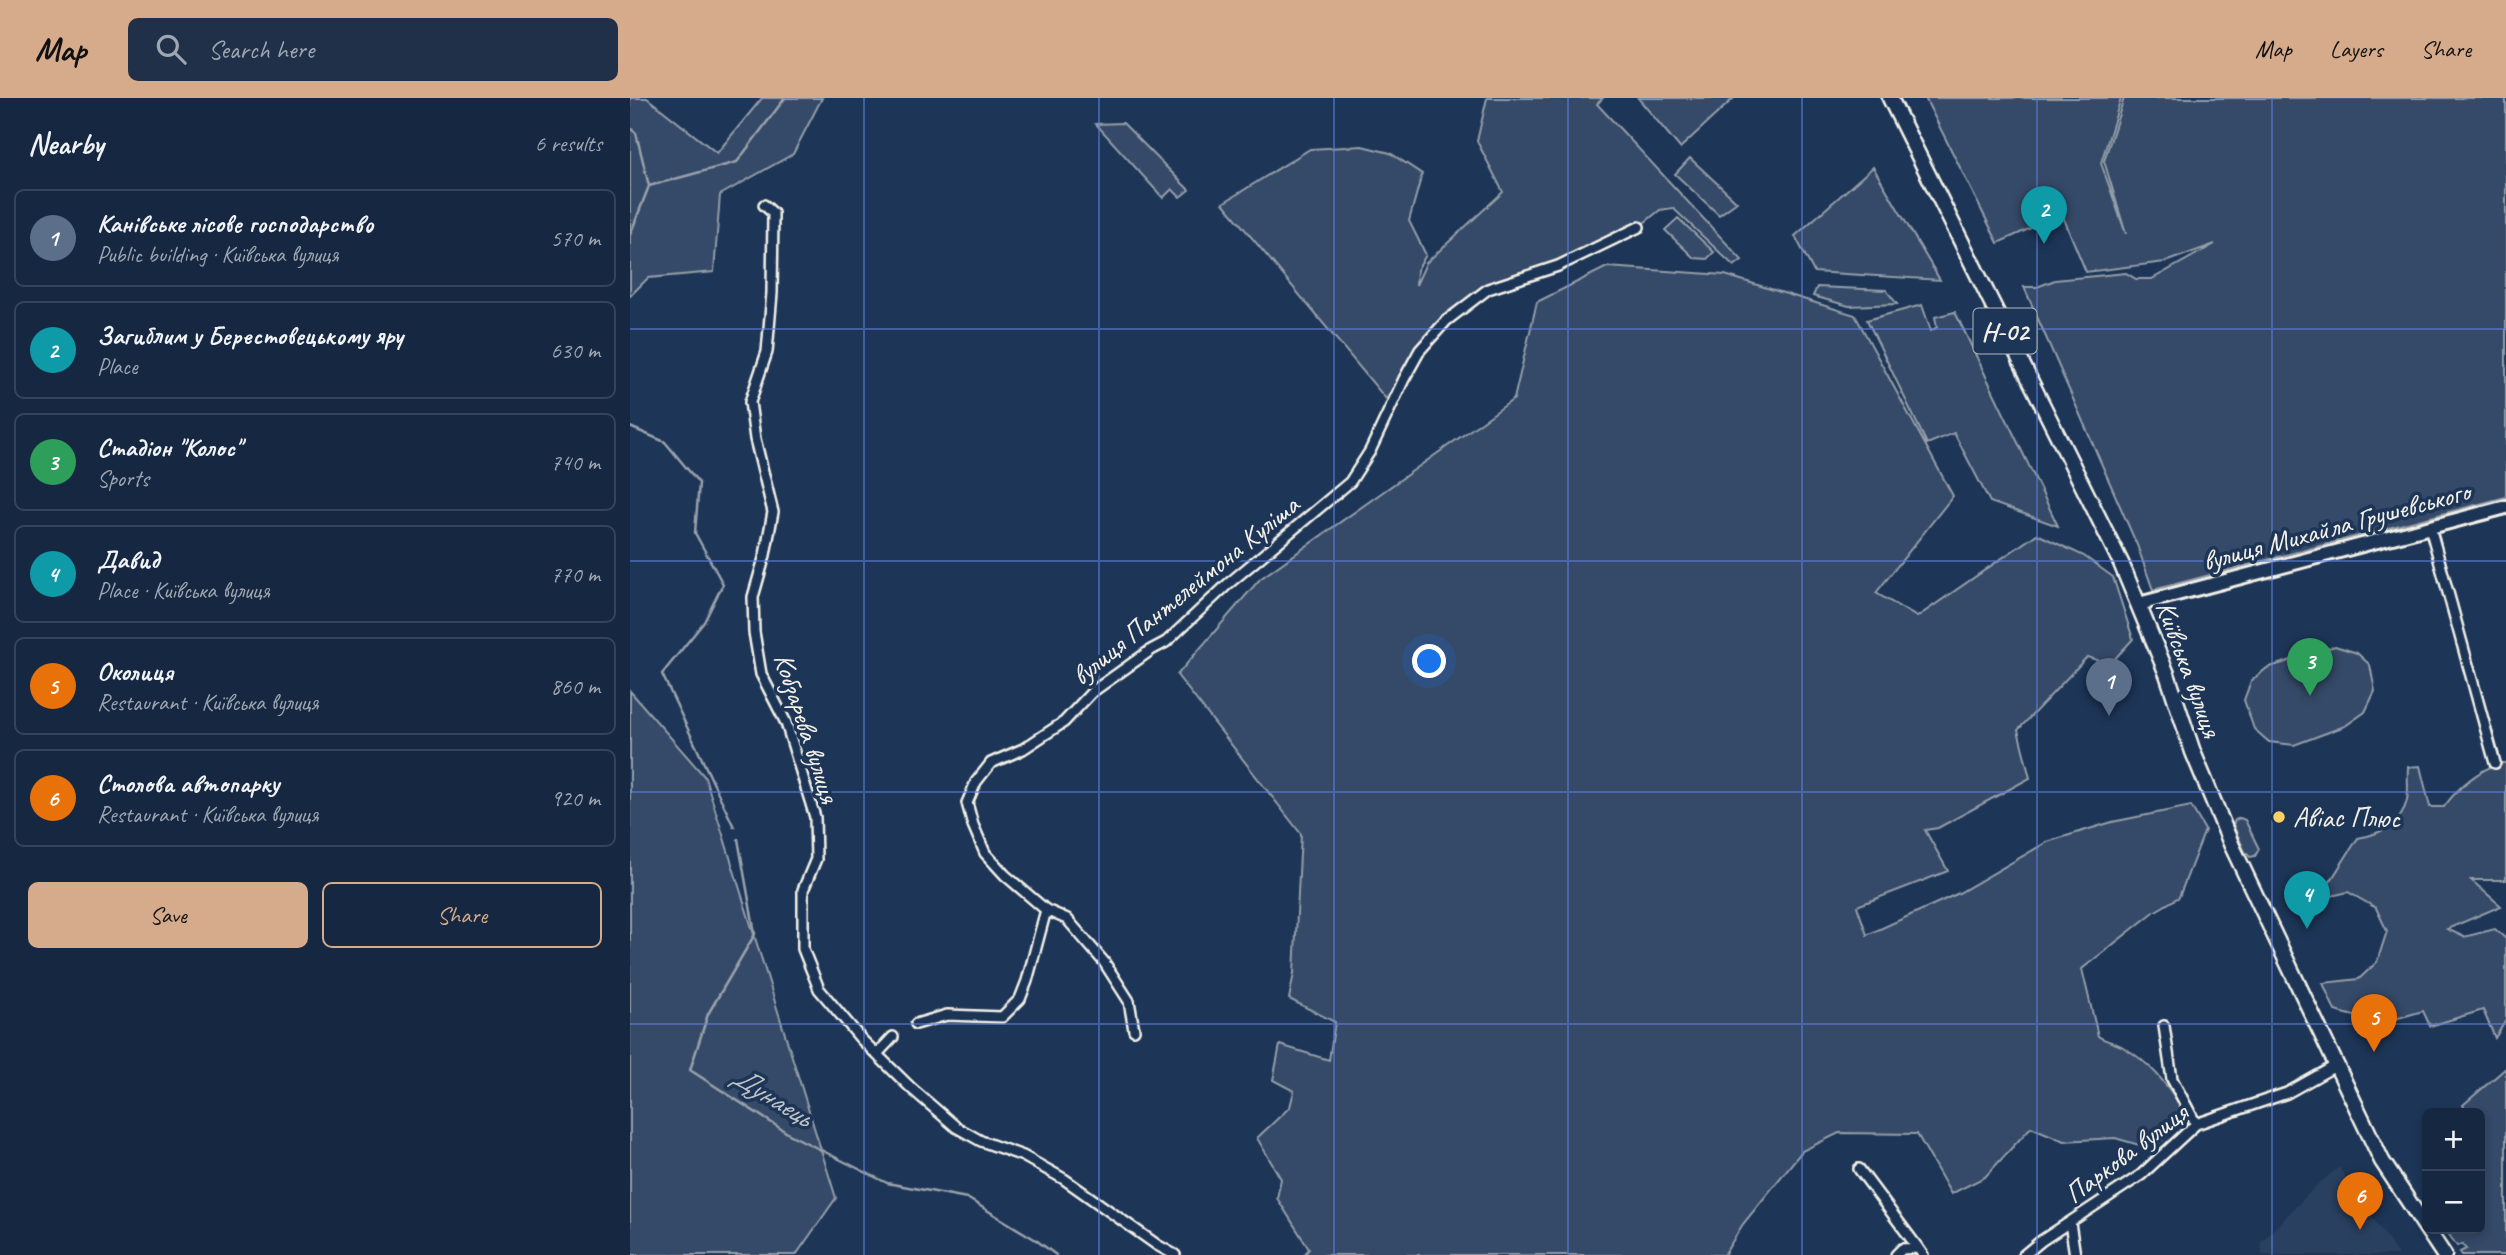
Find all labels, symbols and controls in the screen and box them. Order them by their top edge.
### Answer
search box [128,18,618,81]
text: Map [35,28,86,70]
icon: search [152,30,190,68]
text: Search here [208,33,314,66]
text: Map [2255,34,2292,64]
text: Layers [2330,34,2383,64]
text: Share [2421,34,2471,64]
text: Nearby [28,125,104,163]
text: 6 results [535,129,602,158]
pin: 2 [2021,186,2067,244]
text: Канівське лісове господарство [97,207,373,240]
text: 1 [48,224,58,253]
text: 570 m [551,224,600,253]
text: Public building · Київська вулиця [97,240,339,269]
road number: Н-02 [1974,308,2036,354]
text: Загиблим у Берестовецькому яру [97,319,403,352]
text: 2 [48,336,58,365]
text: 630 m [551,336,600,365]
text: Place [97,352,137,381]
text: Стадіон "Колос" [97,431,241,464]
text: 3 [48,448,58,477]
text: 740 m [551,448,600,477]
text: Sports [97,464,149,493]
street label: вулиця Михайла Грушевського [2198,473,2477,579]
street label: вулиця Пантелеймона Куліша [1064,486,1307,693]
text: Давид [97,543,159,576]
text: 4 [48,560,58,589]
text: 770 m [551,560,600,589]
text: Place · Київська вулиця [97,576,270,605]
street label: Київська вулиця [2148,596,2230,743]
pin: 3 [2287,638,2333,696]
your location [1412,644,1446,678]
street label: Кобзарева вулиця [766,649,848,808]
text: Околиця [97,655,173,688]
pin: 1 [2086,658,2132,716]
text: 5 [48,672,58,701]
text: 860 m [551,672,600,701]
text: Restaurant · Київська вулиця [97,688,319,717]
text: Столова автопарку [97,767,279,800]
text: 6 [48,784,58,813]
text: 920 m [551,784,600,813]
text: Restaurant · Київська вулиця [97,800,319,829]
place label: Авіас Плюс [2293,800,2402,835]
marker: Авіас Плюс [2271,809,2287,825]
pin: 4 [2284,871,2330,929]
button: Save [28,882,308,948]
button: Share [322,882,602,948]
pin: 5 [2351,994,2397,1052]
water label: Дунаець [724,1056,822,1137]
street label: Паркова вулиця [2057,1094,2197,1211]
map controls [2422,1108,2485,1234]
button: + [2422,1108,2485,1171]
button: − [2422,1171,2485,1234]
pin: 6 [2337,1172,2383,1230]

